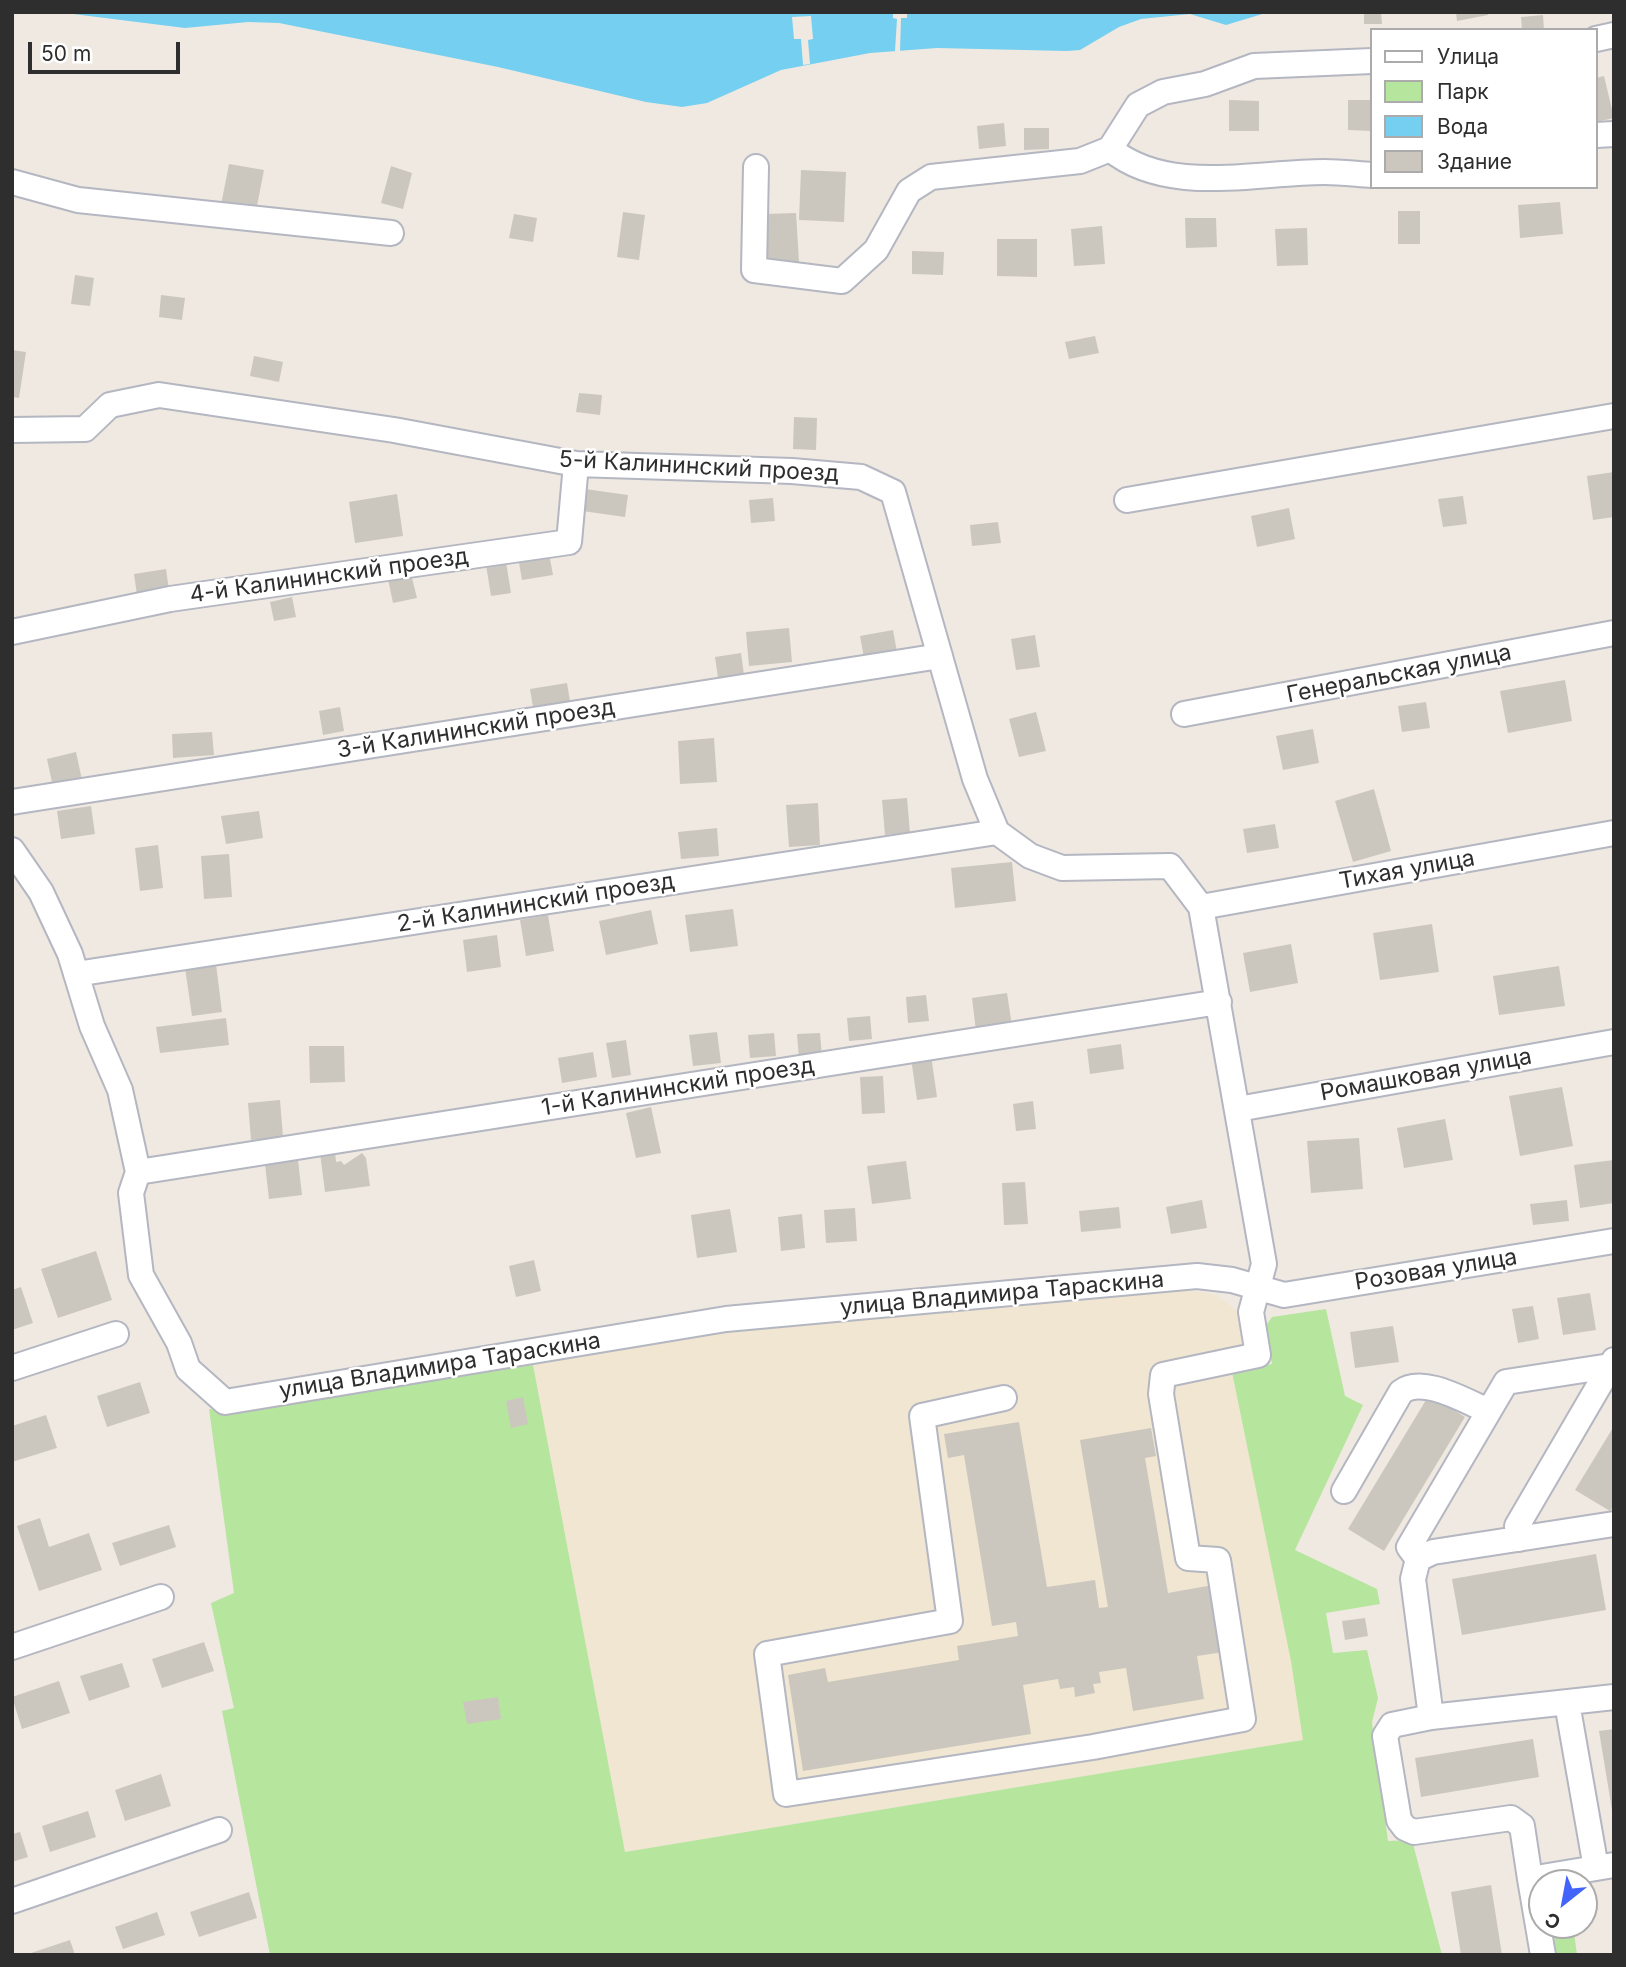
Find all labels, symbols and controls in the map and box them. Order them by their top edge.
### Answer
scale bar [32,28,184,72]
legend [1370,28,1598,189]
text: 50 m [41,41,91,66]
text: Улица [1437,44,1499,69]
text: Парк [1437,79,1489,104]
text: Вода [1437,114,1488,139]
text: Здание [1437,149,1512,174]
street label: 5-й Калининский проезд [558,446,840,488]
street label: 4-й Калининский проезд [188,543,470,609]
street label: Генеральская улица [1284,639,1514,709]
street label: 3-й Калининский проезд [335,693,617,765]
street label: Тихая улица [1337,844,1477,896]
street label: 2-й Калининский проезд [395,867,677,939]
street label: Ромашковая улица [1318,1043,1534,1107]
street label: 1-й Калининский проезд [540,1052,816,1122]
street label: Розовая улица [1353,1244,1519,1296]
street label: улица Владимира Тараскина [839,1266,1165,1322]
street label: улица Владимира Тараскина [277,1327,603,1405]
north arrow [1528,1869,1598,1939]
text: С [1541,1907,1565,1934]

